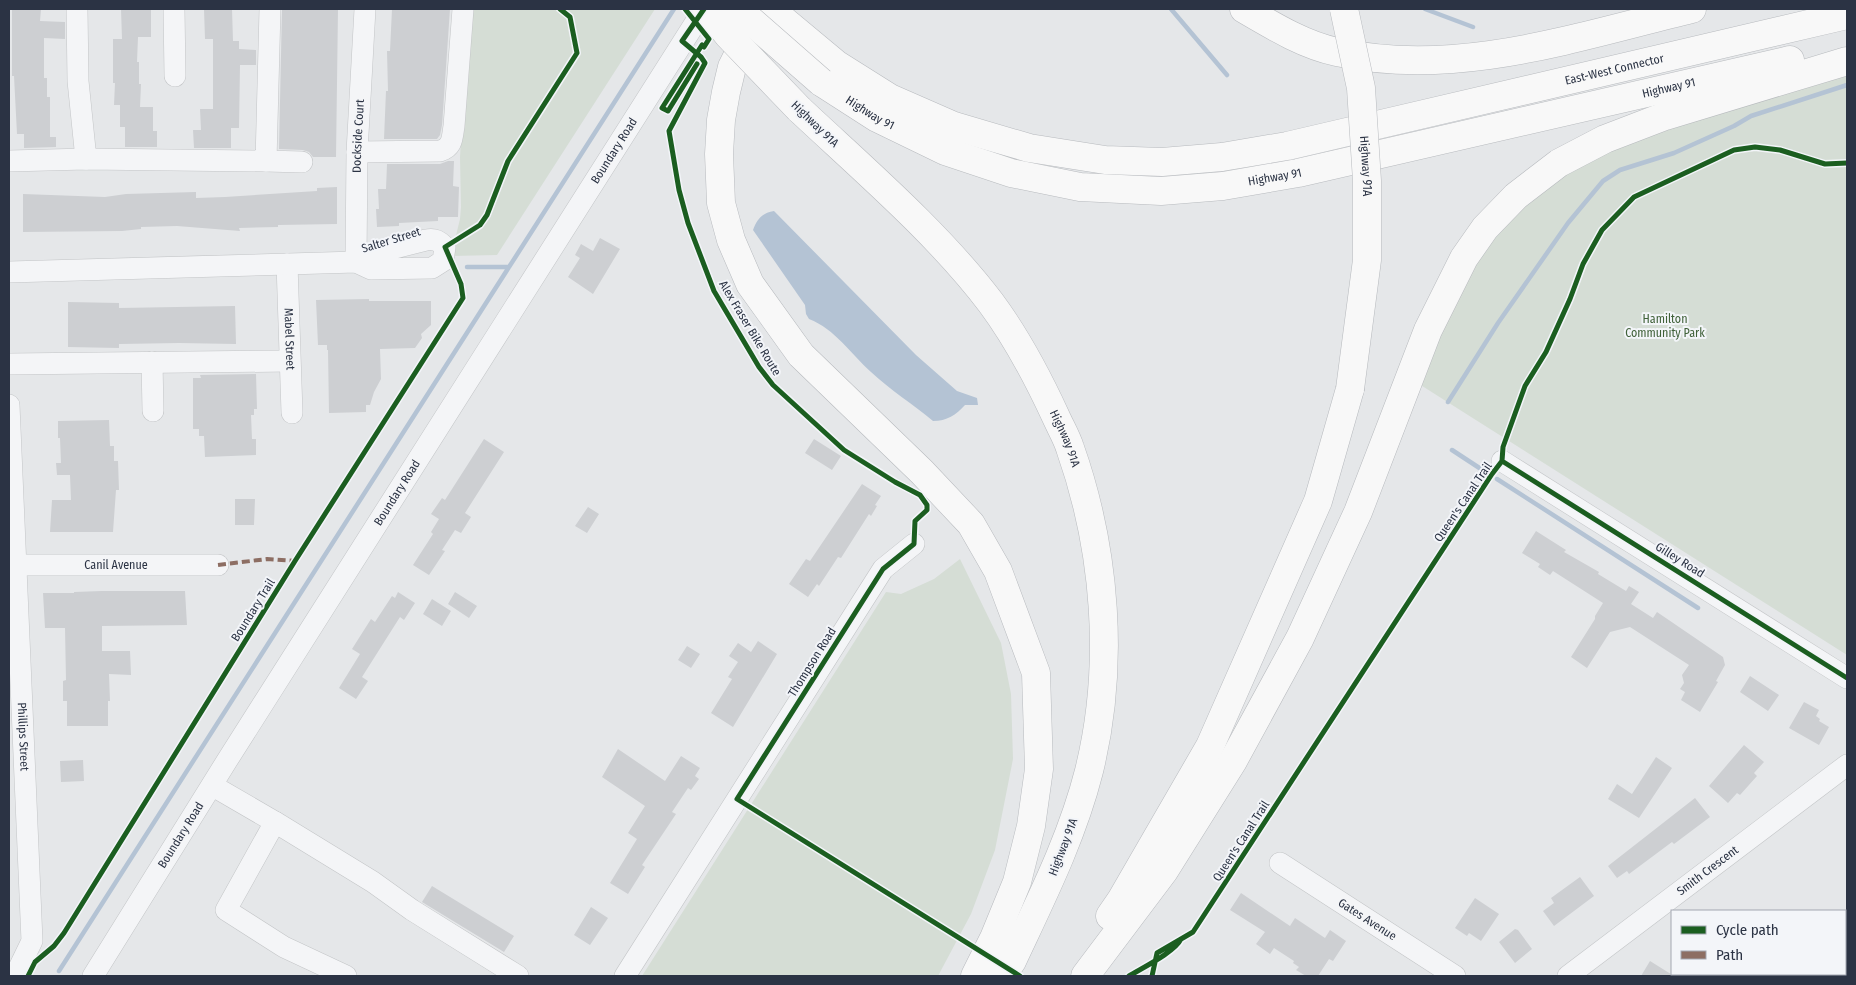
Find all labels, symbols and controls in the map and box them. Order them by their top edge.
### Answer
street label: East-West Connector [1563,51,1666,88]
street label: Highway 91 [1641,75,1697,101]
street label: Highway 91 [843,93,897,132]
street label: Highway 91A [788,98,842,151]
street label: Dockside Court [350,99,367,173]
street label: Boundary Road [588,115,640,186]
street label: Highway 91A [1357,135,1374,197]
street label: Highway 91 [1247,165,1303,189]
street label: Salter Street [360,224,422,256]
street label: Alex Fraser Bike Route [716,278,784,378]
street label: Mabel Street [281,308,298,370]
park label: Hamilton Community Park [1625,312,1705,340]
street label: Highway 91A [1047,408,1083,469]
street label: Boundary Road [371,457,423,528]
street label: Queen's Canal Trail [1431,459,1495,545]
street label: Gilley Road [1653,539,1707,581]
street label: Canil Avenue [84,558,148,572]
street label: Boundary Trail [228,576,278,644]
street label: Thompson Road [785,625,839,699]
street label: Phillips Street [15,702,32,771]
street label: Queen's Canal Trail [1210,798,1272,884]
street label: Boundary Road [155,799,206,871]
street label: Highway 91A [1046,816,1081,878]
street label: Smith Crescent [1674,843,1741,898]
street label: Gates Avenue [1336,895,1399,943]
legend [1671,910,1846,975]
text: Cycle path [1716,921,1779,939]
text: Path [1716,946,1743,964]

